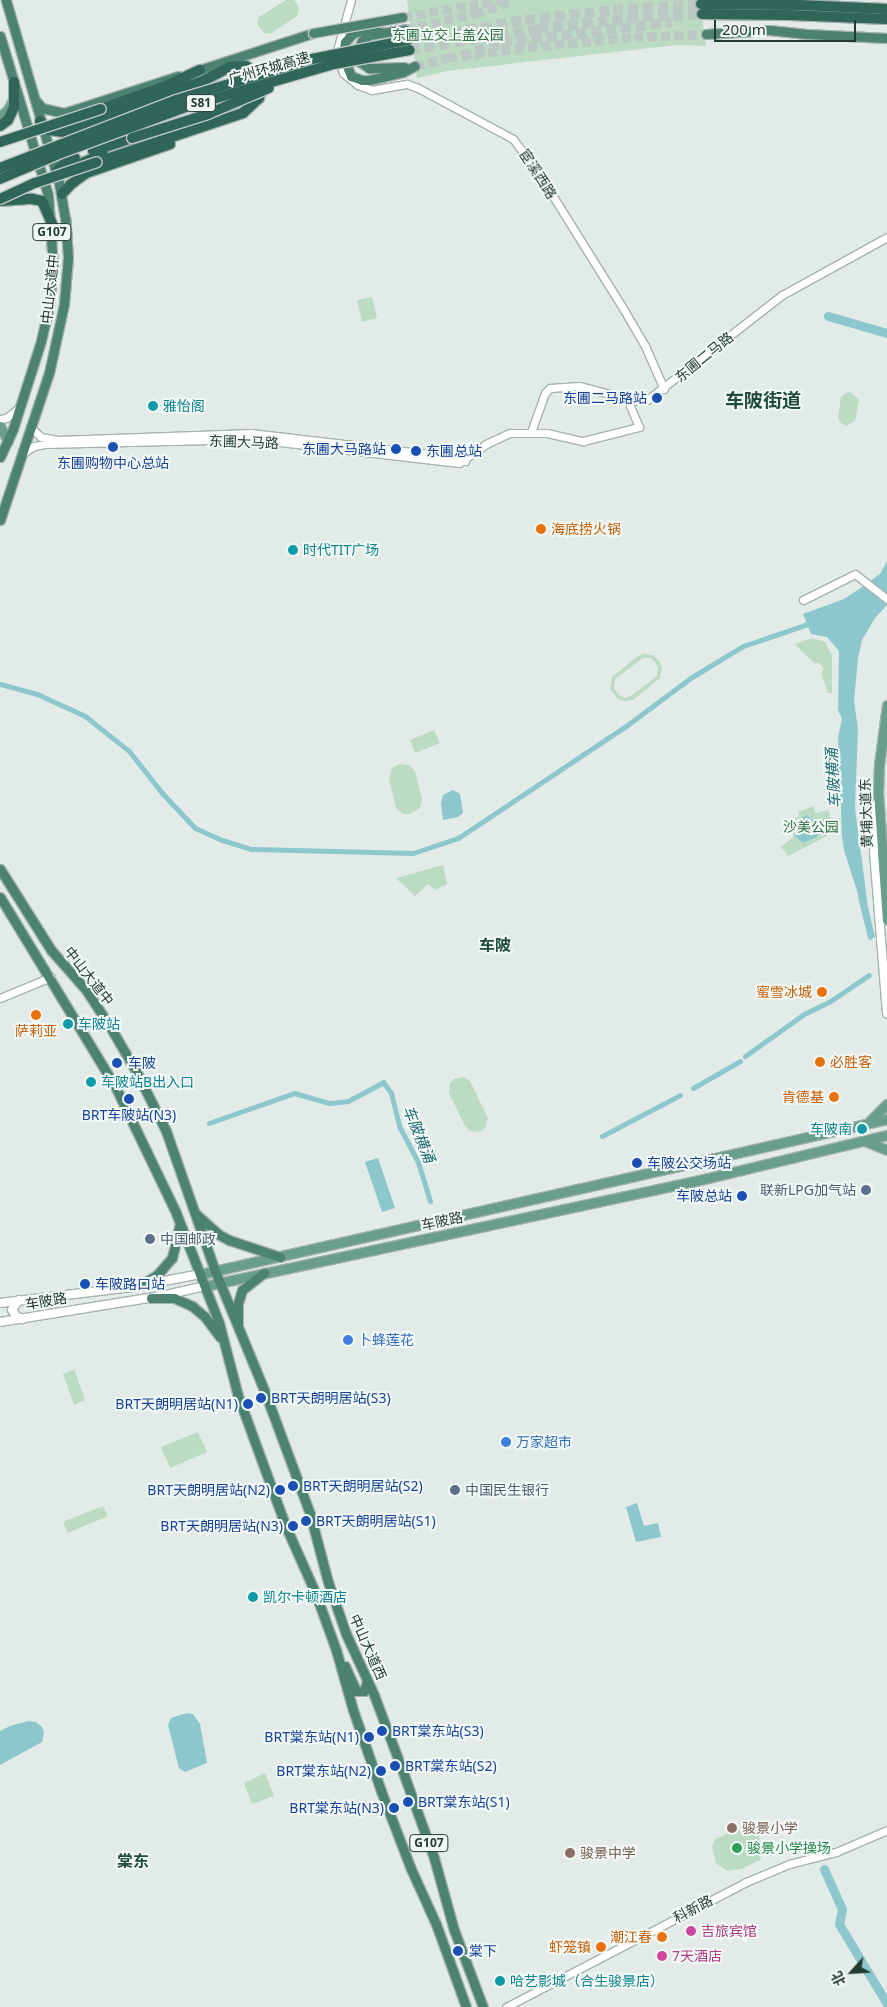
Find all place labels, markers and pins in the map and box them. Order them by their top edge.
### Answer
place label: 东圃二马路站 [563,390,647,406]
marker: 东圃二马路站 [651,392,663,404]
place label: 雅怡阁 [163,398,205,414]
marker: 雅怡阁 [147,400,159,412]
marker: 东圃购物中心总站 [107,441,119,453]
place label: 东圃大马路站 [302,441,386,457]
marker: 东圃大马路站 [390,443,402,455]
place label: 东圃总站 [426,443,482,459]
marker: 东圃总站 [410,445,422,457]
place label: 东圃购物中心总站 [57,455,169,471]
place label: 海底捞火锅 [551,521,621,537]
marker: 海底捞火锅 [535,523,547,535]
place label: 时代TIT广场 [303,542,379,558]
marker: 时代TIT广场 [287,544,299,556]
place label: 蜜雪冰城 [756,984,812,1000]
marker: 蜜雪冰城 [816,986,828,998]
marker: 萨莉亚 [30,1009,42,1021]
place label: 车陂站 [78,1016,120,1032]
marker: 车陂站 [62,1018,74,1030]
place label: 萨莉亚 [15,1023,57,1039]
place label: 必胜客 [830,1054,872,1070]
place label: 车陂 [128,1055,156,1071]
marker: 车陂 [110,1056,124,1070]
marker: 必胜客 [814,1056,826,1068]
place label: 车陂站B出入口 [101,1074,194,1090]
marker: 车陂站B出入口 [85,1076,97,1088]
place label: 肯德基 [782,1089,824,1105]
marker: 肯德基 [828,1091,840,1103]
marker: BRT车陂站(N3) [123,1093,135,1105]
place label: BRT车陂站(N3) [82,1107,176,1123]
place label: 车陂南 [810,1121,852,1137]
marker: 车陂南 [856,1123,868,1135]
place label: 车陂公交场站 [647,1155,731,1171]
marker: 车陂公交场站 [631,1157,643,1169]
place label: 联新LPG加气站 [760,1182,856,1198]
marker: 联新LPG加气站 [860,1184,872,1196]
place label: 车陂总站 [676,1188,732,1204]
marker: 车陂总站 [736,1190,748,1202]
place label: 中国邮政 [160,1231,216,1247]
marker: 中国邮政 [144,1233,156,1245]
place label: 车陂路口站 [95,1276,165,1292]
marker: 车陂路口站 [79,1278,91,1290]
place label: 卜蜂莲花 [358,1332,414,1348]
marker: 卜蜂莲花 [342,1334,354,1346]
place label: BRT天朗明居站(S3) [271,1390,391,1406]
marker: BRT天朗明居站(S3) [255,1392,267,1404]
place label: BRT天朗明居站(N1) [115,1396,238,1412]
marker: BRT天朗明居站(N1) [242,1398,254,1410]
place label: 万家超市 [516,1434,572,1450]
marker: 万家超市 [500,1436,512,1448]
place label: BRT天朗明居站(S2) [303,1478,423,1494]
marker: BRT天朗明居站(S2) [287,1480,299,1492]
place label: BRT天朗明居站(N2) [147,1482,270,1498]
place label: 中国民生银行 [465,1482,549,1498]
marker: BRT天朗明居站(N2) [274,1484,286,1496]
marker: 中国民生银行 [449,1484,461,1496]
place label: BRT天朗明居站(S1) [316,1513,436,1529]
marker: BRT天朗明居站(S1) [300,1515,312,1527]
place label: BRT天朗明居站(N3) [160,1518,283,1534]
marker: BRT天朗明居站(N3) [287,1520,299,1532]
place label: 凯尔卡顿酒店 [263,1589,347,1605]
marker: 凯尔卡顿酒店 [247,1591,259,1603]
place label: BRT棠东站(S3) [392,1723,484,1739]
marker: BRT棠东站(S3) [376,1725,388,1737]
place label: BRT棠东站(N1) [264,1729,359,1745]
marker: BRT棠东站(N1) [363,1731,375,1743]
place label: BRT棠东站(S2) [405,1758,497,1774]
marker: BRT棠东站(S2) [389,1760,401,1772]
place label: BRT棠东站(N2) [276,1763,371,1779]
marker: BRT棠东站(N2) [375,1765,387,1777]
place label: BRT棠东站(S1) [418,1794,510,1810]
marker: BRT棠东站(S1) [402,1796,414,1808]
place label: BRT棠东站(N3) [289,1800,384,1816]
marker: BRT棠东站(N3) [388,1802,400,1814]
place label: 骏景小学 [742,1820,798,1836]
marker: 骏景小学 [726,1822,738,1834]
place label: 骏景小学操场 [747,1840,831,1856]
marker: 骏景小学操场 [731,1842,743,1854]
place label: 骏景中学 [580,1845,636,1861]
marker: 骏景中学 [564,1847,576,1859]
place label: 吉旅宾馆 [701,1923,757,1939]
marker: 吉旅宾馆 [685,1925,697,1937]
place label: 潮江春 [610,1929,652,1945]
marker: 潮江春 [656,1931,668,1943]
place label: 虾笼镇 [549,1939,591,1955]
marker: 虾笼镇 [595,1941,607,1953]
place label: 棠下 [469,1943,497,1959]
marker: 棠下 [451,1944,465,1958]
place label: 7天酒店 [672,1948,722,1964]
marker: 7天酒店 [656,1950,668,1962]
place label: 哈艺影城（合生骏景店） [510,1973,664,1989]
marker: 哈艺影城（合生骏景店） [494,1975,506,1987]

